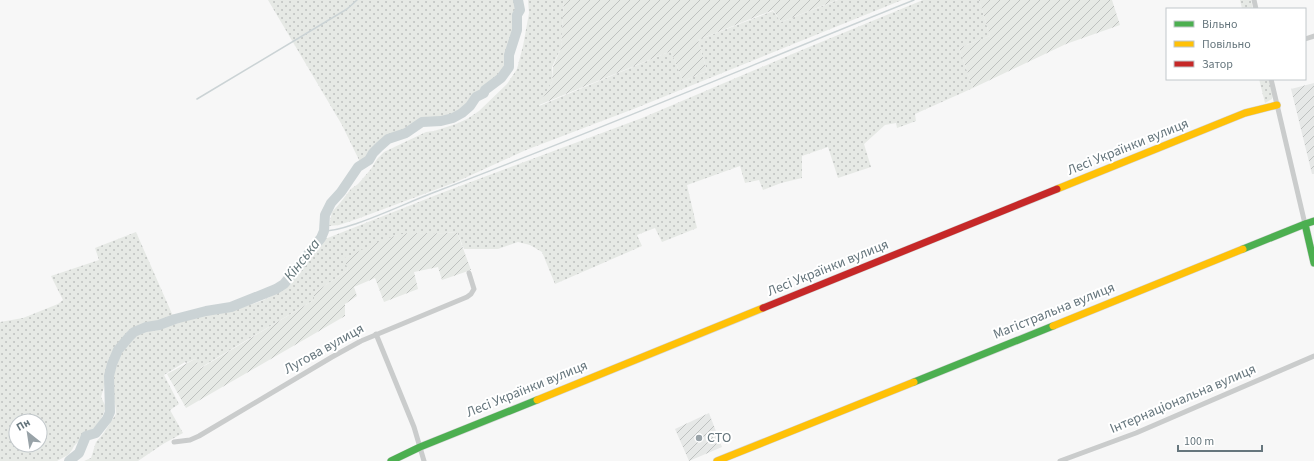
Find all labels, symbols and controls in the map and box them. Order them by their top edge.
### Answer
legend [1166,8,1306,80]
text: Вільно [1202,16,1238,33]
text: Повільно [1202,36,1251,53]
text: Затор [1202,56,1233,73]
street label: Лесі Українки вулиця [1064,113,1192,181]
street label: Лесі Українки вулиця [764,234,892,302]
water label: Кінська [279,235,325,285]
street label: Магістральна вулиця [990,277,1118,345]
street label: Лугова вулиця [280,319,368,379]
street label: Лесі Українки вулиця [463,355,591,423]
street label: Інтернаціональна вулиця [1107,359,1259,439]
north arrow [8,413,48,453]
text: Пн [14,415,33,435]
scale bar [1178,427,1262,453]
place label: СТО [707,428,731,448]
marker: СТО [694,433,704,443]
text: 100 m [1184,433,1214,450]

